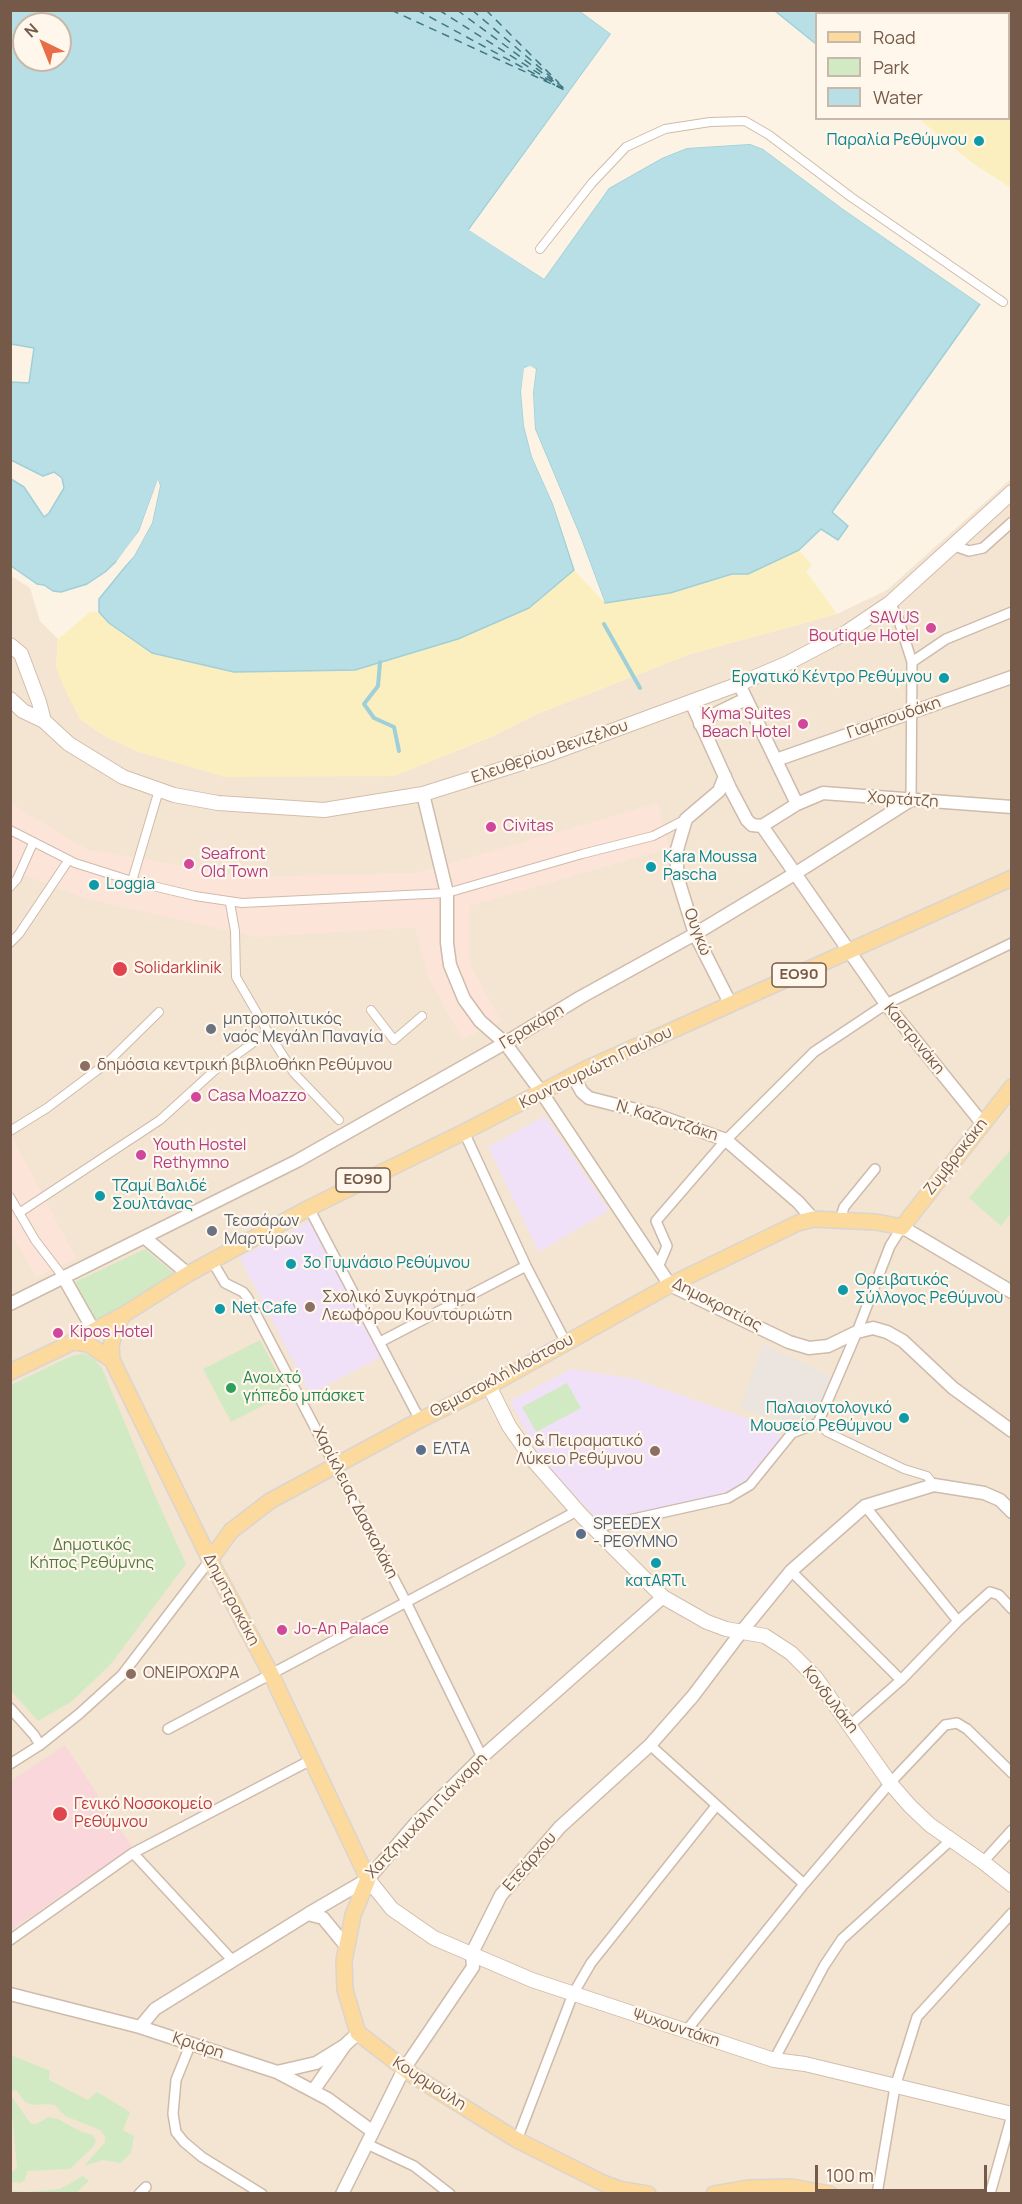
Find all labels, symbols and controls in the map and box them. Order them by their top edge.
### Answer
north arrow [12,12,72,72]
legend [815,12,1010,120]
text: N [19,18,43,42]
text: Road [873,25,916,49]
text: Park [873,55,909,79]
text: Water [873,85,923,109]
place label: Παραλία Ρεθύμνου [826,131,967,151]
marker: Παραλία Ρεθύμνου [972,134,986,148]
place label: SAVUS Boutique Hotel [809,609,919,647]
marker: SAVUS Boutique Hotel [924,621,938,635]
place label: Εργατικό Κέντρο Ρεθύμνου [732,668,932,688]
marker: Εργατικό Κέντρο Ρεθύμνου [937,671,951,685]
street label: Γιαμπουδάκη [845,693,943,743]
place label: Kyma Suites Beach Hotel [701,705,791,743]
street label: Ελευθερίου Βενιζέλου [469,716,631,788]
marker: Kyma Suites Beach Hotel [796,717,810,731]
street label: Χορτάτζη [867,788,939,812]
place label: Civitas [503,817,554,837]
marker: Civitas [484,820,498,834]
place label: Seafront Old Town [201,845,268,883]
place label: Kara Moussa Pascha [663,848,757,886]
marker: Seafront Old Town [182,857,196,871]
marker: Kara Moussa Pascha [644,860,658,874]
place label: Loggia [106,875,155,895]
marker: Loggia [87,878,101,892]
street label: Ουγκώ [679,906,715,958]
place label: Solidarklinik [134,959,222,979]
marker: Solidarklinik [111,960,129,978]
road number: ΕΟ90 [772,963,826,987]
street label: Γερακάρη [497,1000,567,1054]
street label: Καστρινάκη [880,1000,948,1078]
place label: μητροπολιτικός ναός Μεγάλη Παναγία [223,1010,383,1048]
marker: μητροπολιτικός ναός Μεγάλη Παναγία [204,1022,218,1036]
street label: Κουντουριώτη Παύλου [517,1023,675,1113]
place label: δημόσια κεντρική βιβλιοθήκη Ρεθύμνου [97,1056,392,1076]
marker: δημόσια κεντρική βιβλιοθήκη Ρεθύμνου [78,1059,92,1073]
place label: Casa Moazzo [208,1087,306,1107]
marker: Casa Moazzo [189,1090,203,1104]
street label: Ν. Καζαντζάκη [614,1096,720,1146]
street label: Ζυμβρακάκη [920,1115,992,1199]
place label: Youth Hostel Rethymno [153,1136,247,1174]
marker: Youth Hostel Rethymno [134,1148,148,1162]
road number: ΕΟ90 [336,1168,390,1192]
place label: Τζαμί Βαλιδέ Σουλτάνας [112,1177,207,1215]
marker: Τζαμί Βαλιδέ Σουλτάνας [93,1189,107,1203]
place label: Τεσσάρων Μαρτύρων [224,1212,304,1250]
marker: Τεσσάρων Μαρτύρων [205,1224,219,1238]
place label: 3o Γυμνάσιο Ρεθύμνου [303,1254,470,1274]
marker: 3o Γυμνάσιο Ρεθύμνου [284,1257,298,1271]
place label: Ορειβατικός Σύλλογος Ρεθύμνου [855,1271,1003,1309]
street label: Δημοκρατίας [669,1274,765,1336]
marker: Ορειβατικός Σύλλογος Ρεθύμνου [836,1283,850,1297]
place label: Σχολικό Συγκρότημα Λεωφόρου Κουντουριώτη [322,1288,512,1326]
place label: Net Cafe [232,1299,297,1319]
marker: Σχολικό Συγκρότημα Λεωφόρου Κουντουριώτη [303,1300,317,1314]
marker: Net Cafe [213,1302,227,1316]
place label: Kipos Hotel [70,1323,153,1343]
marker: Kipos Hotel [51,1326,65,1340]
street label: Θεμιστοκλή Μοάτσου [427,1330,577,1422]
place label: Ανοιχτό γήπεδο μπάσκετ [243,1369,365,1407]
marker: Ανοιχτό γήπεδο μπάσκετ [224,1381,238,1395]
place label: Παλαιοντολογικό Μουσείο Ρεθύμνου [750,1399,892,1437]
marker: Παλαιοντολογικό Μουσείο Ρεθύμνου [897,1411,911,1425]
street label: Χαρίκλειας Δασκαλάκη [308,1424,402,1582]
place label: 1ο & Πειραματικό Λύκειο Ρεθύμνου [516,1432,643,1470]
place label: ΕΛΤΑ [433,1440,470,1460]
marker: ΕΛΤΑ [414,1443,428,1457]
marker: 1ο & Πειραματικό Λύκειο Ρεθύμνου [648,1444,662,1458]
place label: SPEEDEX - ΡΕΘΥΜΝΟ [593,1515,678,1553]
marker: SPEEDEX - ΡΕΘΥΜΝΟ [574,1527,588,1541]
park label: Δημοτικός Κήπος Ρεθύμνης [30,1536,154,1574]
street label: Δημητρακάκη [199,1551,263,1649]
marker: κατARTι [649,1556,663,1570]
place label: κατARTι [625,1572,687,1592]
place label: Jo-An Palace [294,1620,389,1640]
marker: Jo-An Palace [275,1623,289,1637]
street label: Κονδυλάκη [798,1663,862,1737]
place label: ΟΝΕΙΡΟΧΩΡΑ [143,1664,239,1684]
marker: ΟΝΕΙΡΟΧΩΡΑ [124,1667,138,1681]
street label: Χατζημιχάλη Γιάνναρη [362,1749,492,1883]
place label: Γενικό Νοσοκομείο Ρεθύμνου [74,1795,212,1833]
marker: Γενικό Νοσοκομείο Ρεθύμνου [51,1805,69,1823]
street label: Ετεάρχου [499,1829,561,1895]
street label: Ψυχουντάκη [630,2005,722,2051]
street label: Κριάρη [170,2029,226,2063]
street label: Κουρμούλη [389,2053,469,2115]
scale bar [818,2153,990,2191]
text: 100 m [826,2163,874,2187]

